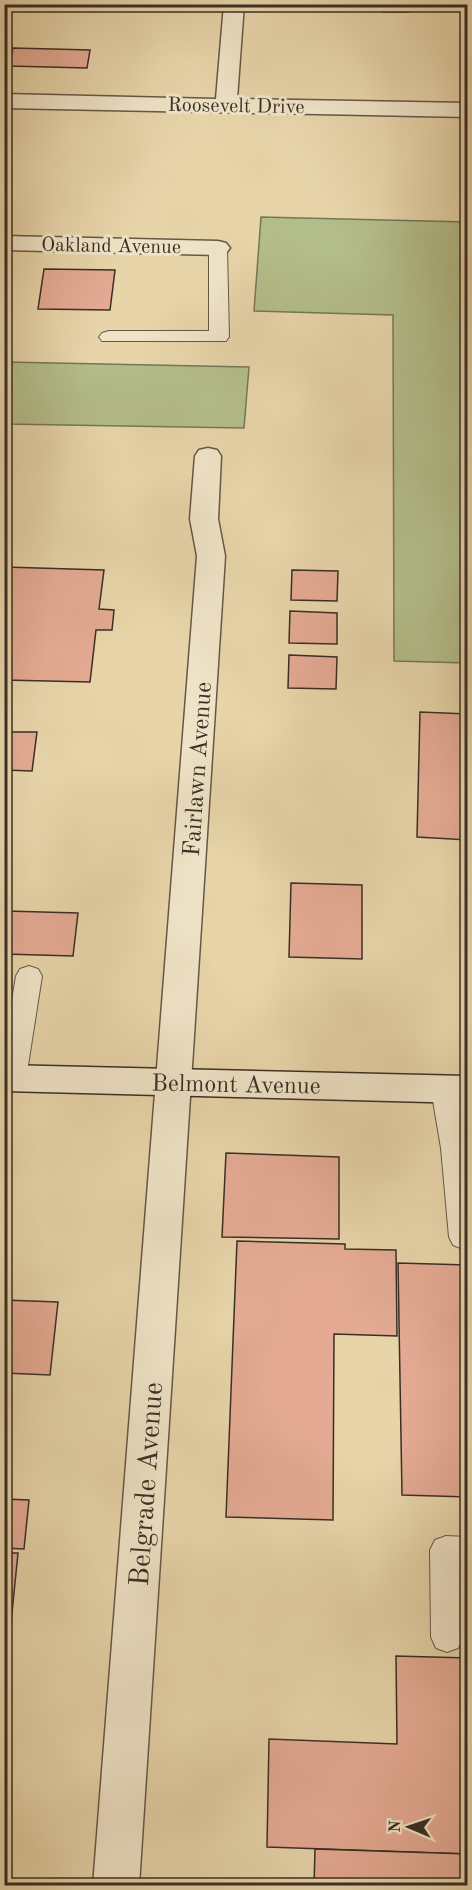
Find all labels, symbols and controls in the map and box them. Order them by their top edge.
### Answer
street label: Roosevelt Drive [167,96,305,118]
street label: Oakland Avenue [41,236,181,258]
street label: Fairlawn Avenue [181,681,217,857]
street label: Belmont Avenue [151,1073,321,1099]
street label: Belgrade Avenue [127,1381,169,1587]
north arrow [379,1797,439,1857]
text: N [388,1819,404,1833]

